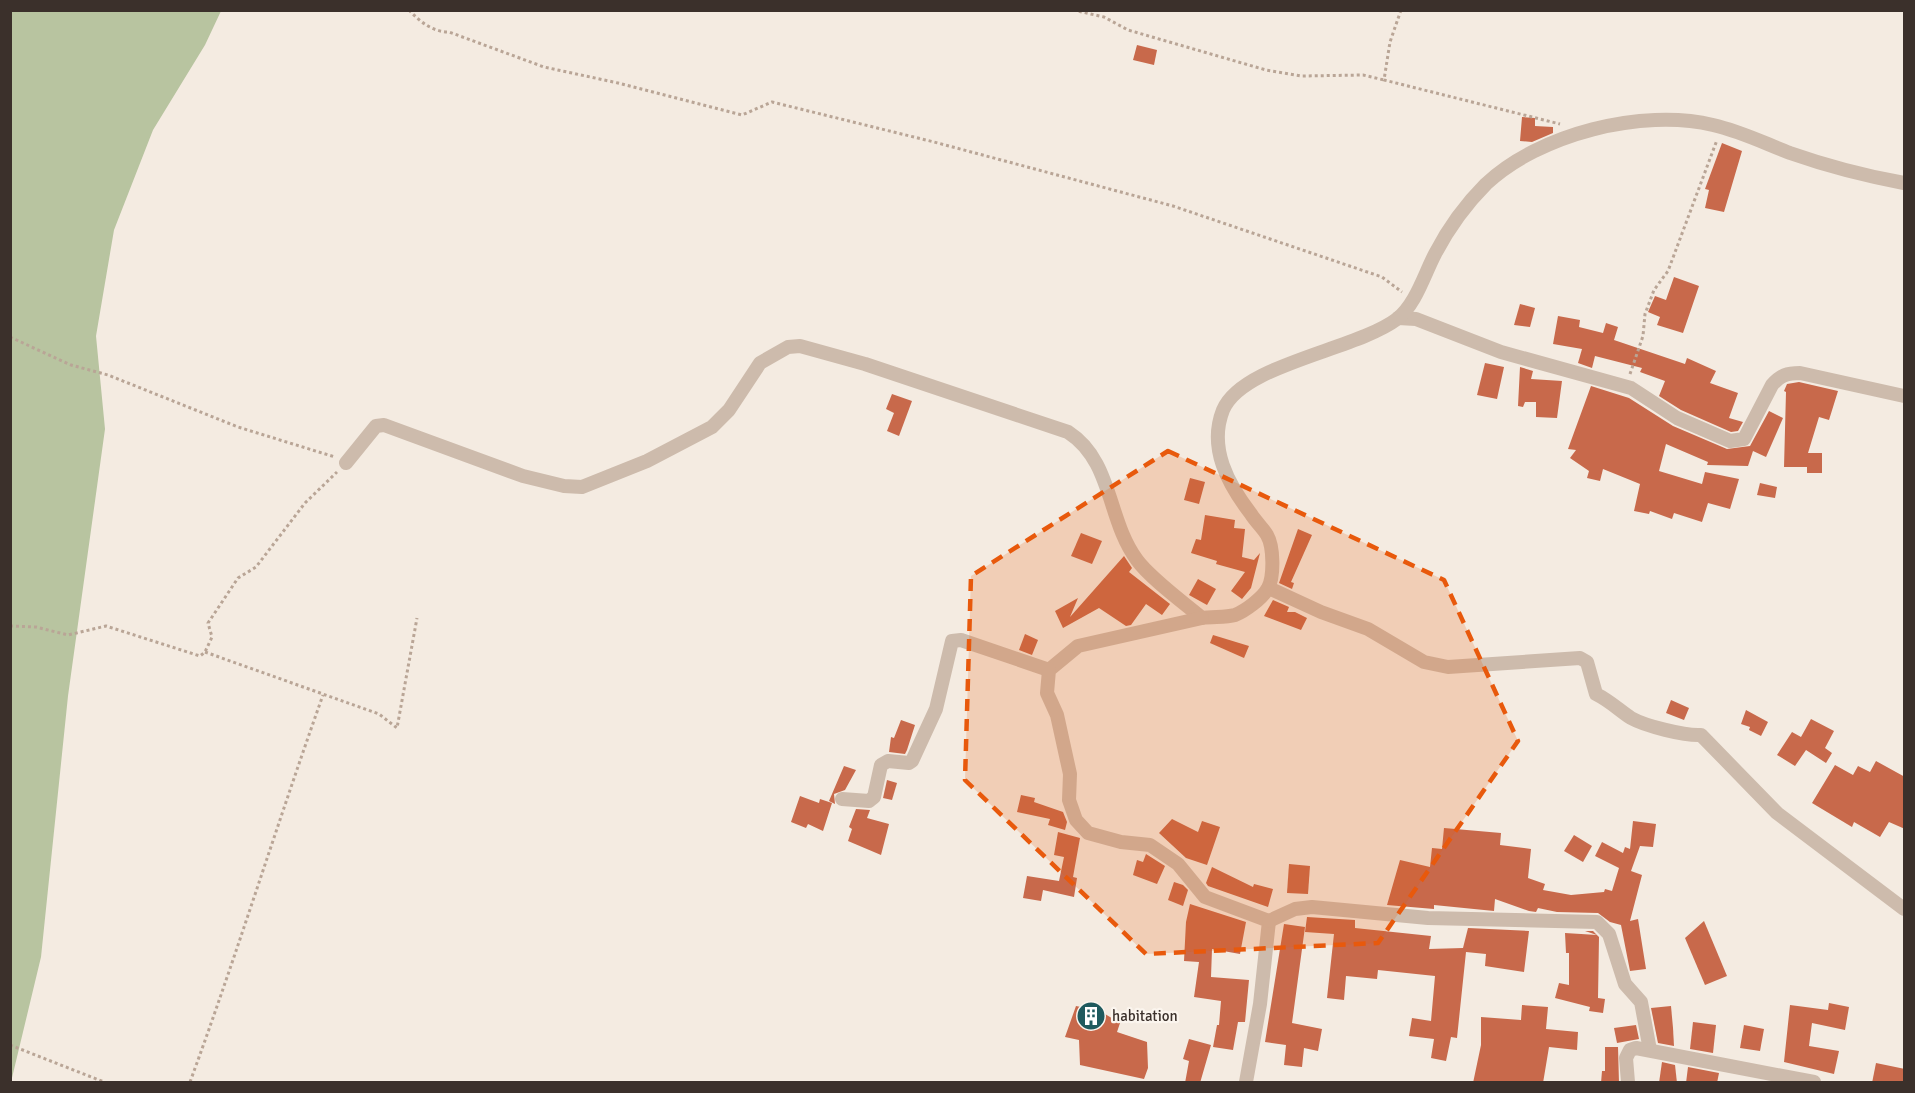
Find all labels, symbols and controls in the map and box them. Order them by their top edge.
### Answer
building icon: habitation [1075,1000,1107,1032]
place label: habitation [1112,1007,1178,1025]

